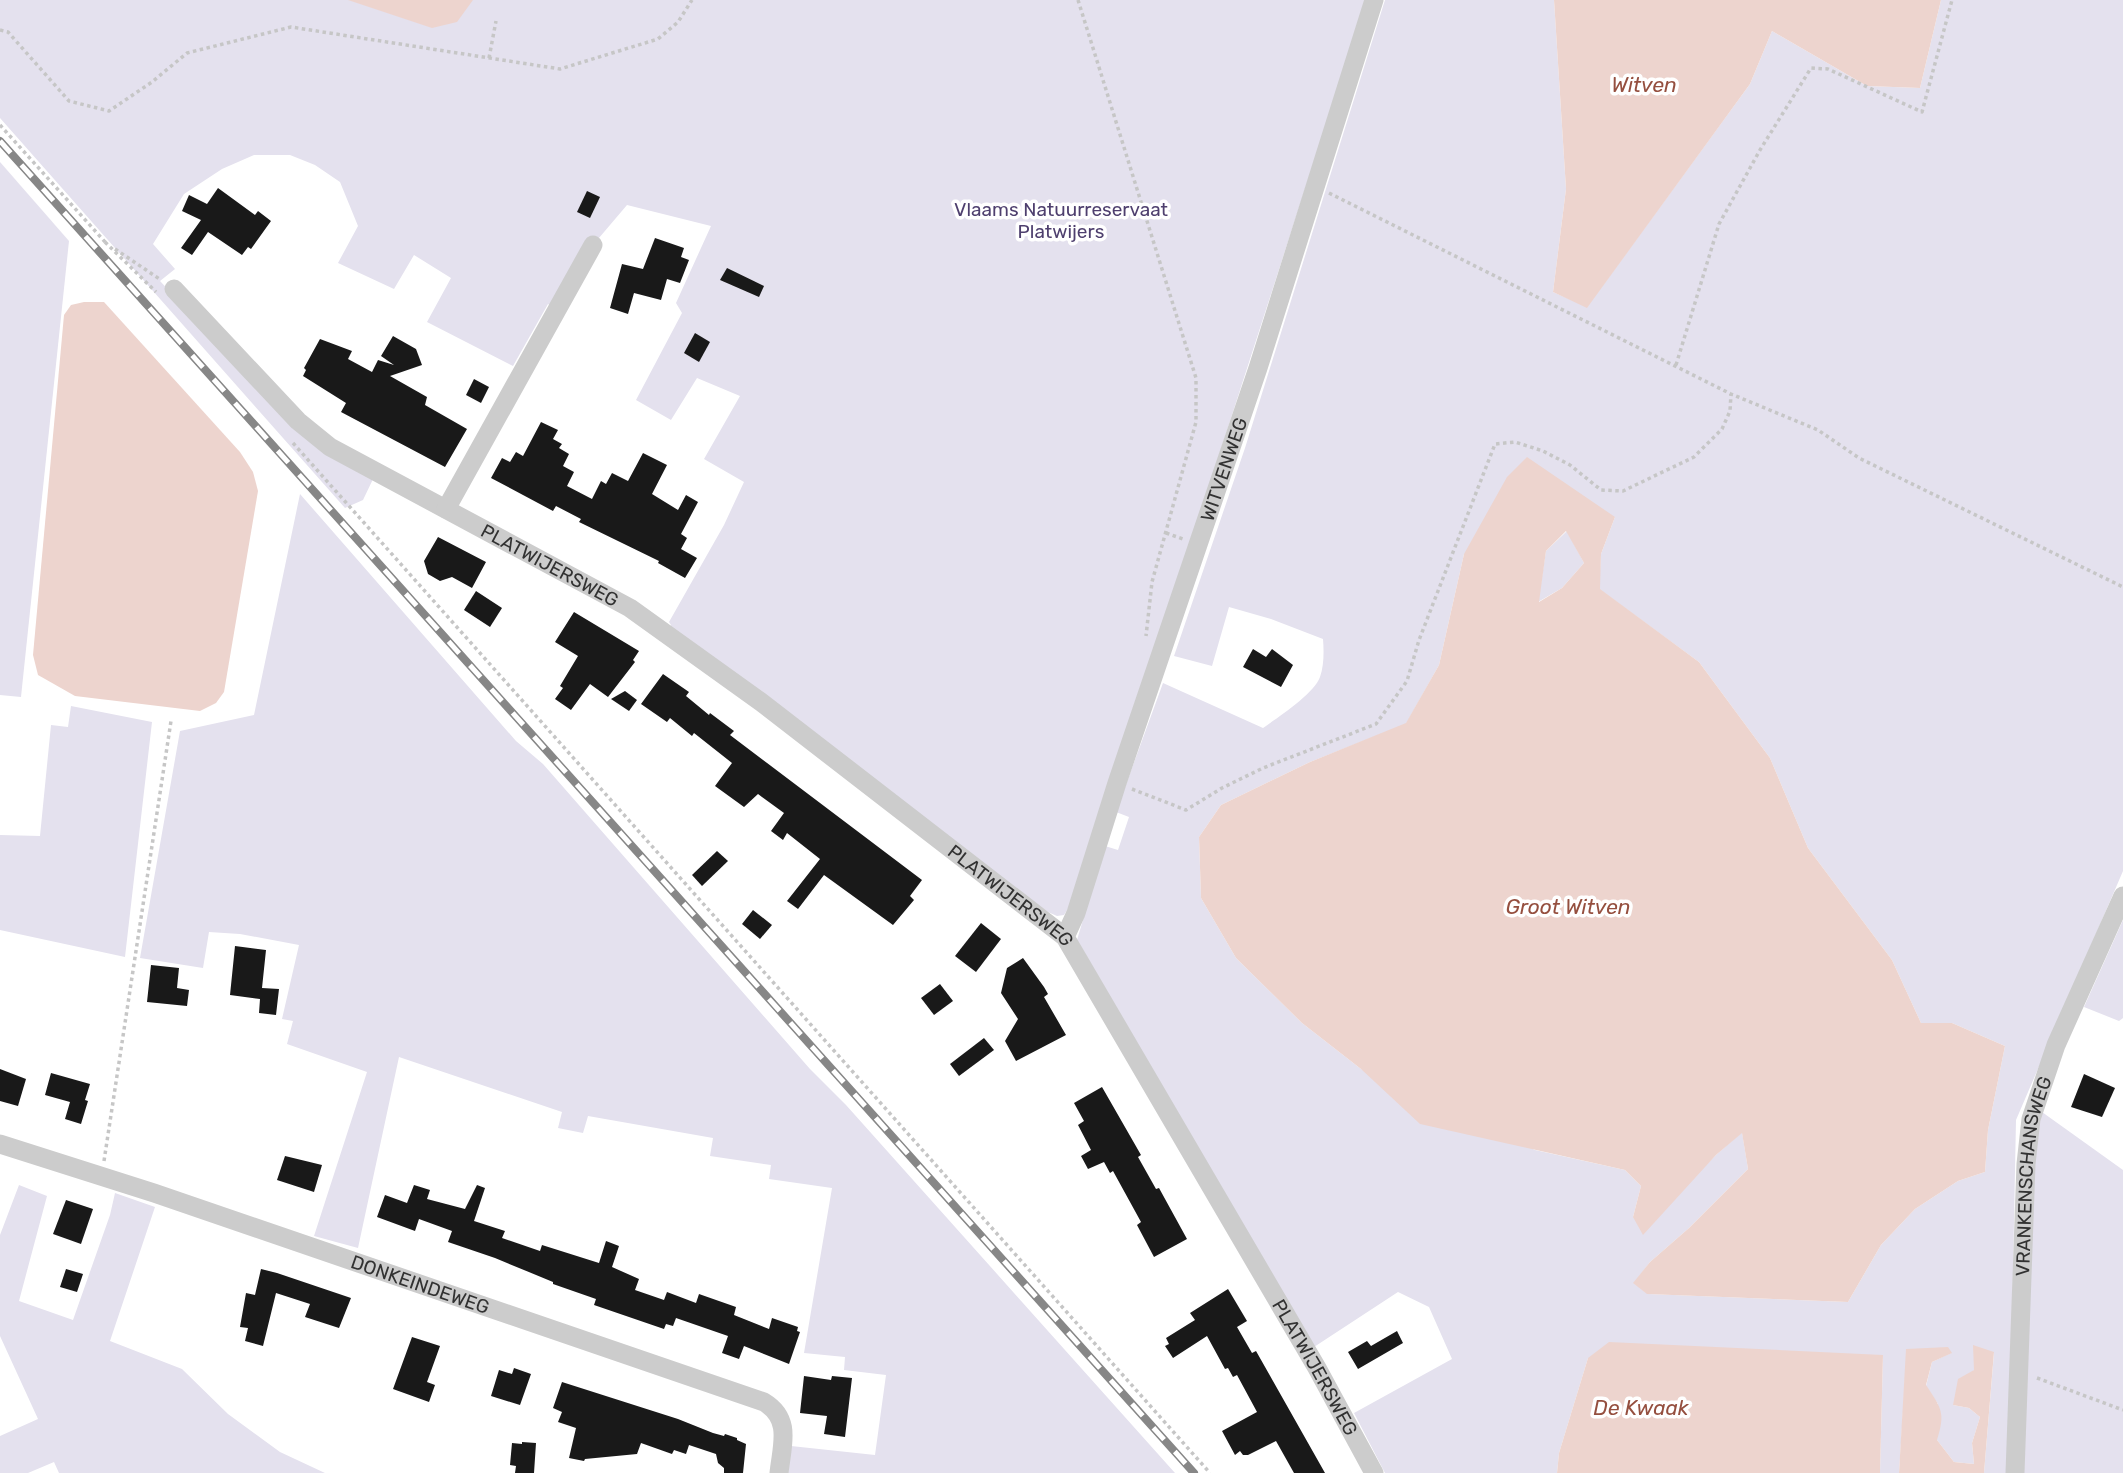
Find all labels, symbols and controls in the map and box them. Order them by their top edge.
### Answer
water label: Witven [1611,72,1677,97]
park label: Vlaams Natuurreservaat Platwijers [954,198,1169,243]
street label: WITVENWEG [1196,415,1252,524]
street label: PLATWIJERSWEG [477,519,623,612]
street label: PLATWIJERSWEG [943,840,1079,950]
water label: Groot Witven [1506,894,1630,919]
street label: VRANKENSCHANSWEG [2011,1073,2057,1277]
street label: DONKEINDEWEG [348,1250,492,1319]
street label: PLATWIJERSWEG [1267,1295,1362,1440]
water label: De Kwaak [1593,1395,1690,1420]

